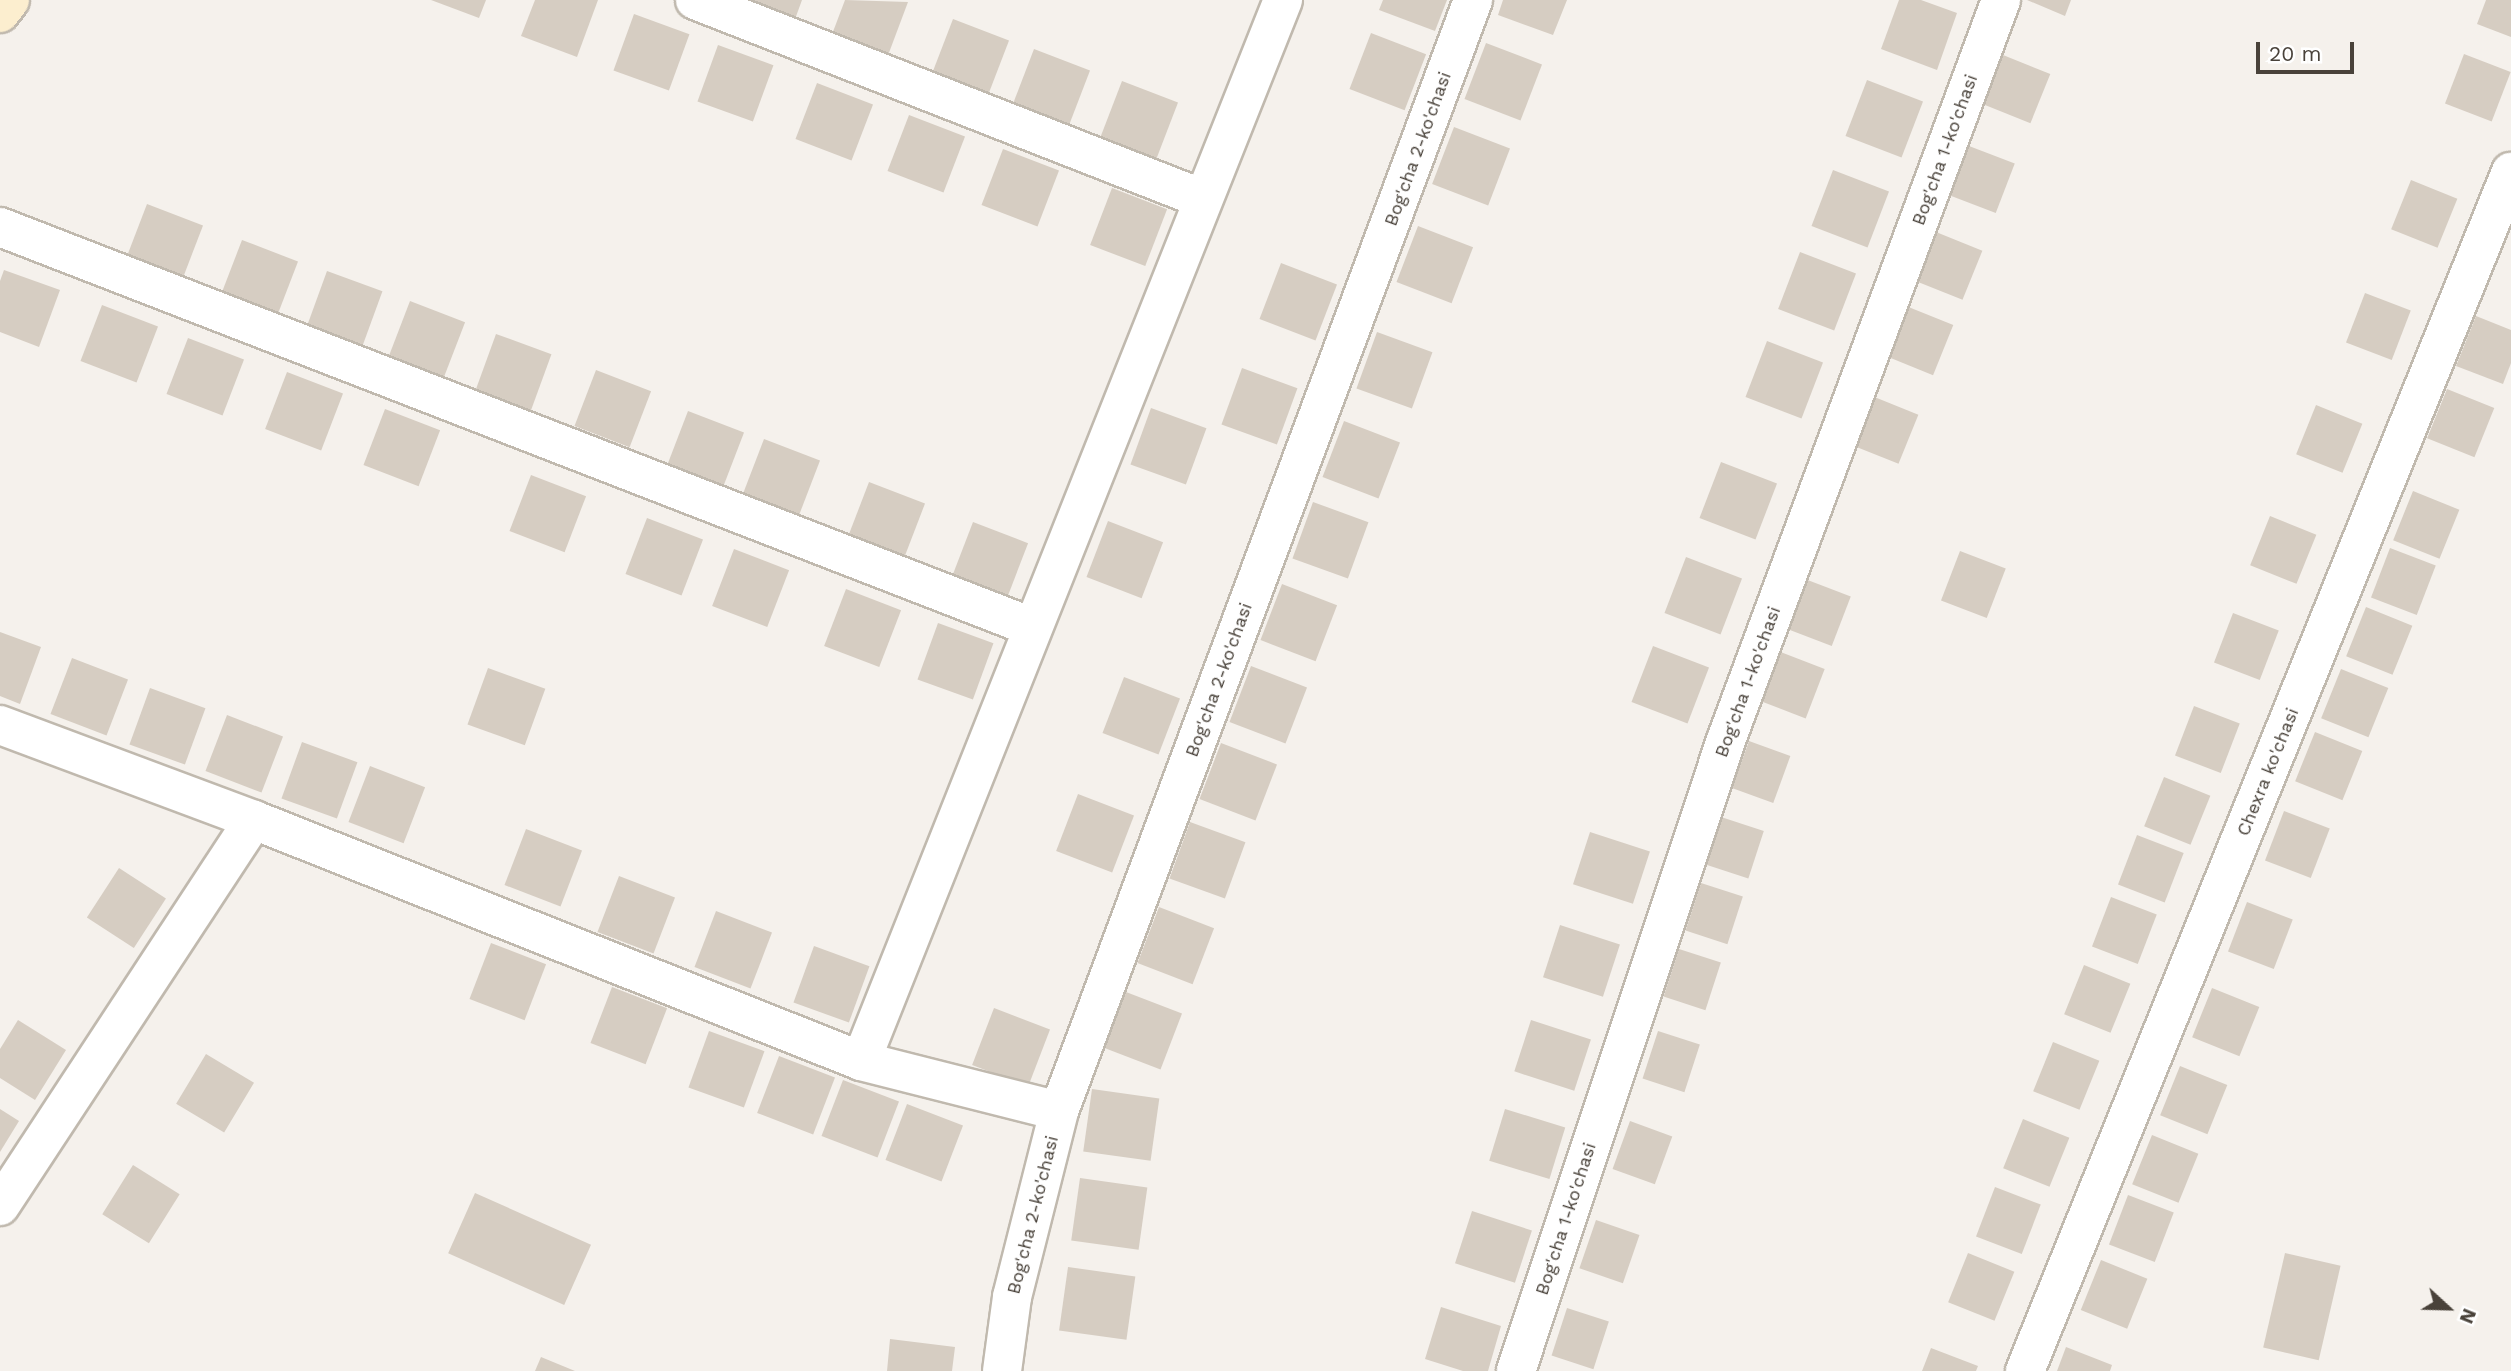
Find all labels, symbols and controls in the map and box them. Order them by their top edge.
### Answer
scale bar [2259,28,2357,72]
text: 20 m [2269,41,2321,66]
street label: Bog'cha 2-ko'chasi [1380,69,1456,229]
street label: Bog'cha 1-ko'chasi [1908,71,1982,229]
street label: Bog'cha 2-ko'chasi [1181,600,1257,760]
street label: Bog'cha 1-ko'chasi [1711,603,1785,761]
street label: Chexra ko'chasi [2232,705,2304,839]
street label: Bog'cha 2-ko'chasi [1003,1133,1063,1297]
street label: Bog'cha 1-ko'chasi [1531,1140,1601,1298]
north arrow [2413,1273,2483,1343]
text: N [2455,1305,2481,1327]

